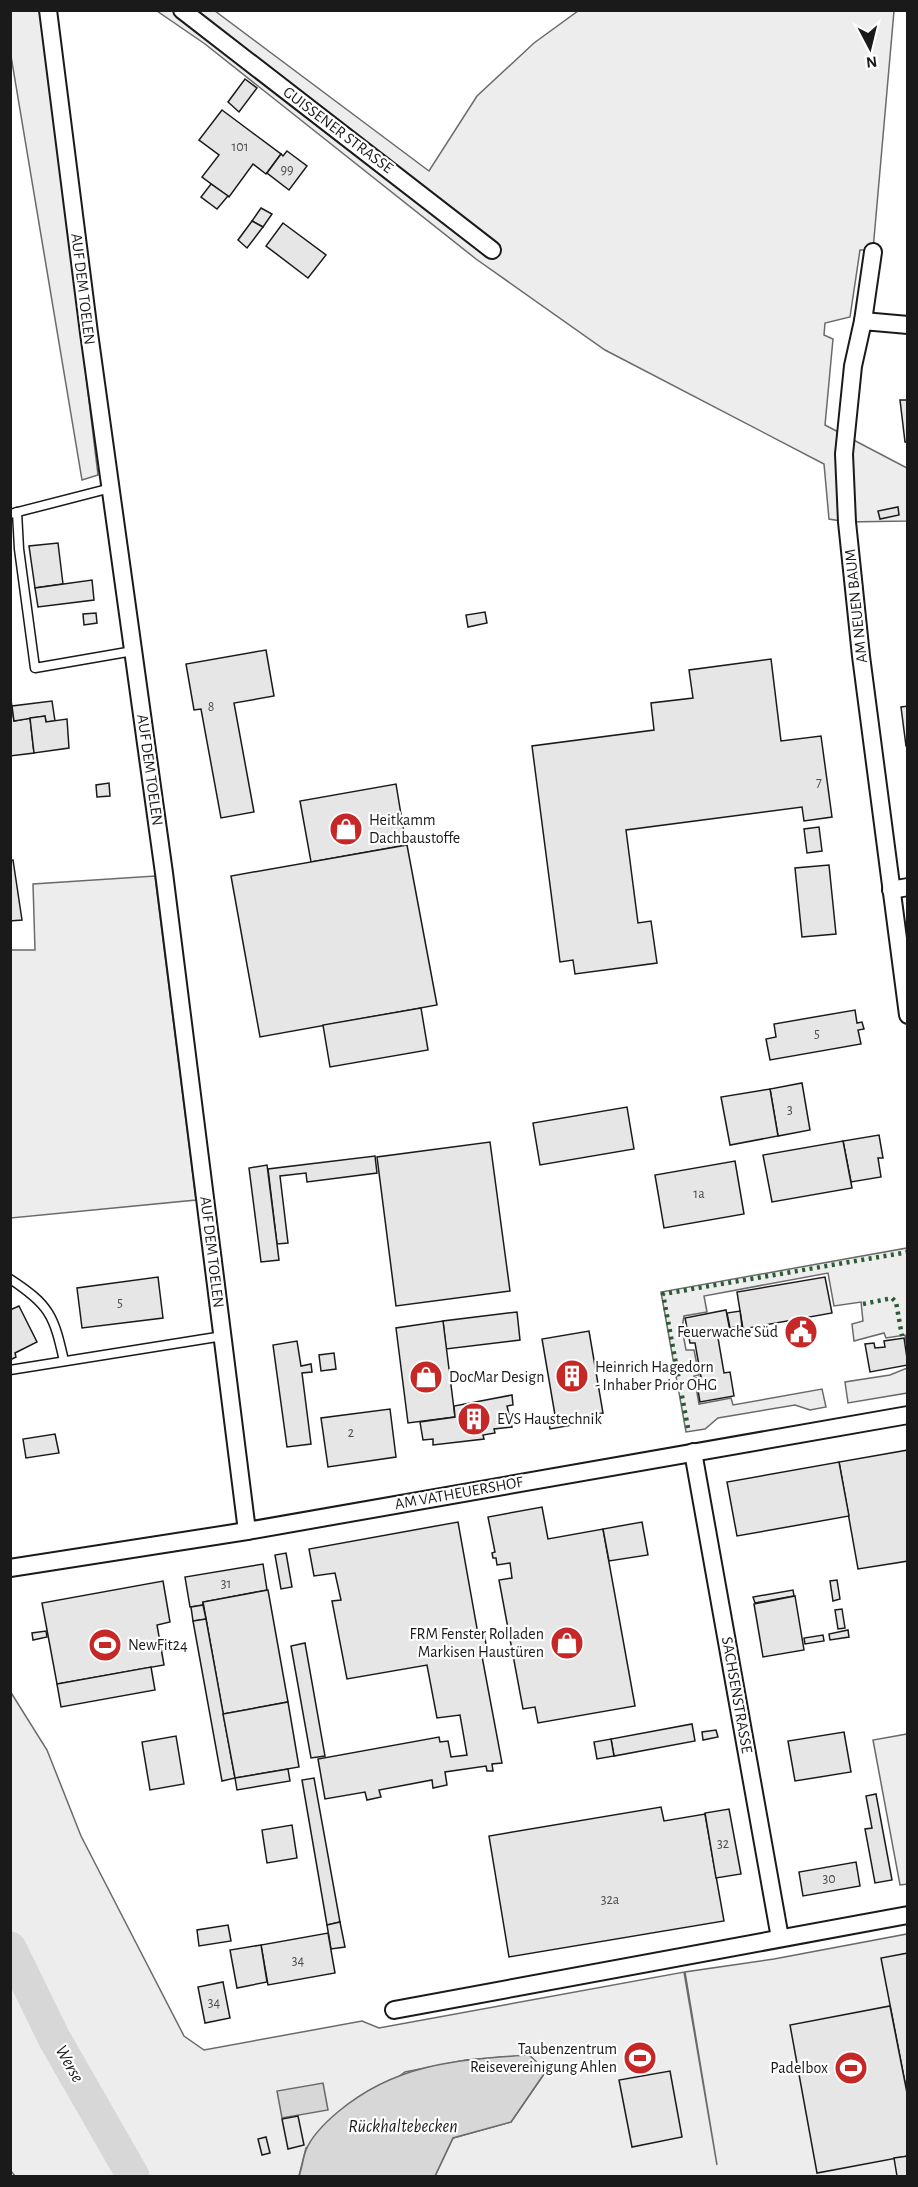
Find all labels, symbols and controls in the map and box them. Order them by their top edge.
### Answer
north arrow [840,18,900,78]
text: N [865,53,878,71]
street label: GUISSENER STRASSE [280,84,396,177]
house number: 101 [231,140,249,154]
house number: 99 [280,163,294,177]
street label: AUF DEM TOELEN [68,232,98,346]
street label: AM NEUEN BAUM [842,548,870,664]
house number: 8 [208,700,214,714]
street label: AUF DEM TOELEN [134,713,166,827]
house number: 7 [816,775,822,789]
shop icon: Heitkamm Dachbaustoffe [328,811,364,847]
place label: Heitkamm Dachbaustoffe [369,812,460,846]
house number: 5 [814,1027,820,1041]
house number: 3 [787,1103,793,1117]
house number: 1a [693,1187,705,1201]
street label: AUF DEM TOELEN [197,1195,227,1309]
house number: 5 [117,1296,123,1310]
public building icon: Feuerwache Süd [783,1314,819,1350]
place label: Feuerwache Süd [677,1324,778,1340]
building icon: Heinrich Hagedorn - Inhaber Prior OHG [554,1358,590,1394]
shop icon: DocMar Design [408,1359,444,1395]
place label: Heinrich Hagedorn - Inhaber Prior OHG [595,1359,717,1393]
place label: DocMar Design [449,1369,544,1385]
building icon: EVS Haustechnik [456,1401,492,1437]
place label: EVS Haustechnik [497,1411,602,1427]
house number: 2 [348,1426,354,1440]
street label: AM VATHEUERSHOF [394,1474,525,1512]
house number: 31 [221,1577,231,1591]
shop icon: FRM Fenster Rolladen Markisen Haustüren [549,1625,585,1661]
place label: FRM Fenster Rolladen Markisen Haustüren [410,1626,544,1660]
sports icon: NewFit24 [87,1627,123,1663]
street label: SACHSENSTRASSE [719,1635,755,1755]
place label: NewFit24 [128,1637,188,1653]
house number: 32 [717,1837,729,1851]
house number: 30 [822,1872,836,1886]
house number: 32a [601,1893,620,1907]
house number: 34 [292,1954,305,1968]
house number: 34 [208,1996,221,2010]
sports icon: Taubenzentrum Reisevereinigung Ahlen [622,2040,658,2076]
place label: Taubenzentrum Reisevereinigung Ahlen [470,2041,617,2075]
water label: Werse [52,2042,87,2086]
sports icon: Padelbox [833,2050,869,2086]
place label: Padelbox [770,2060,828,2076]
water label: Rückhaltebecken [348,2118,458,2136]

